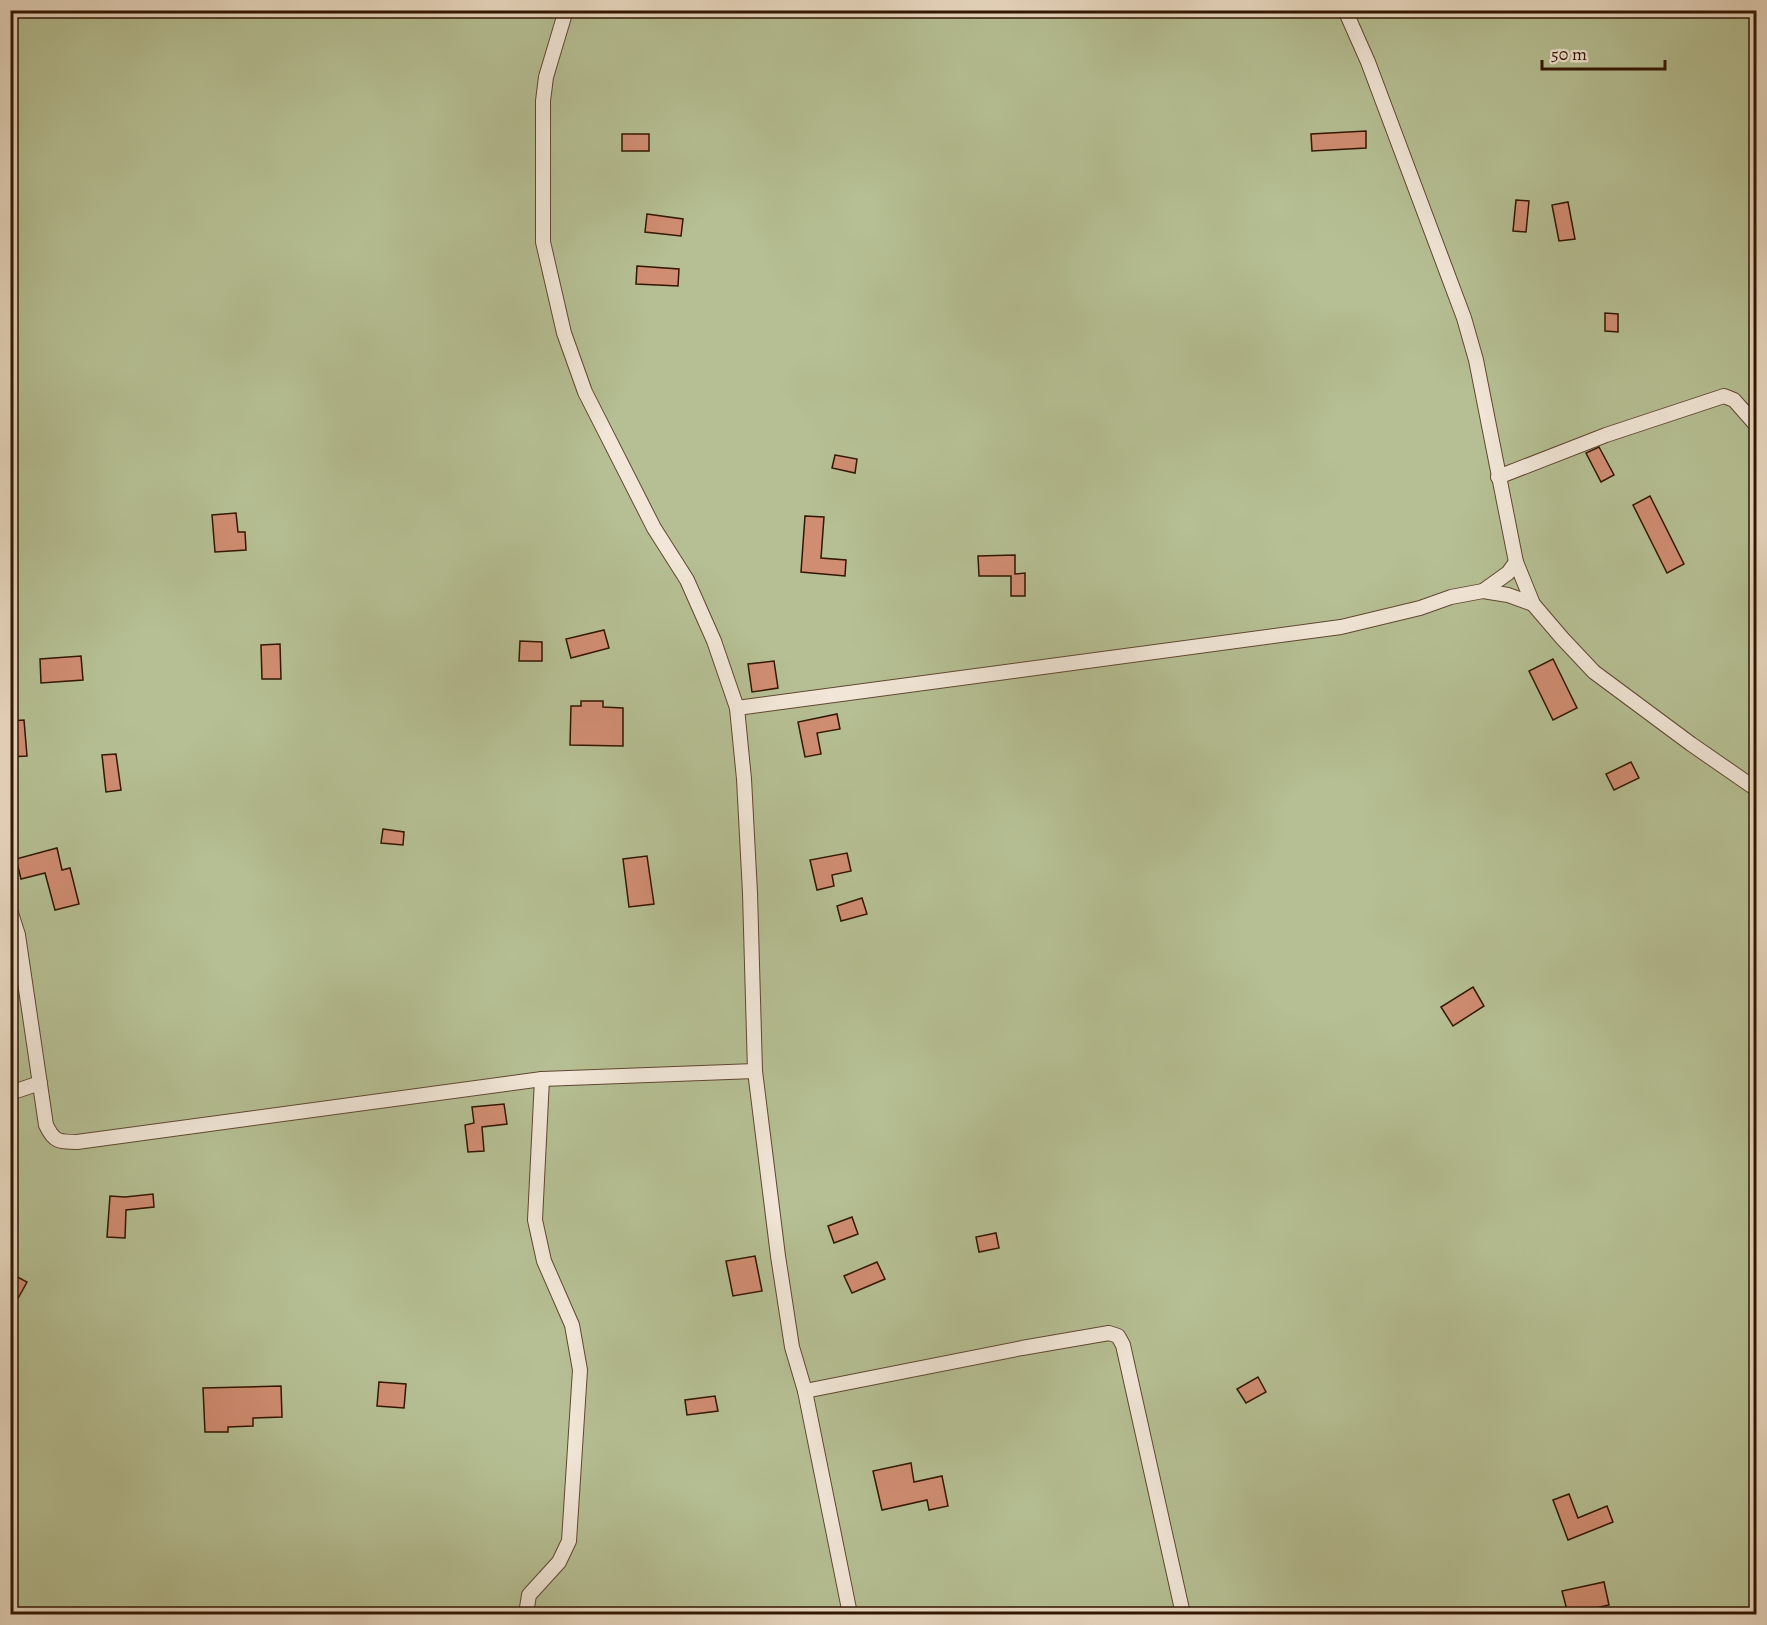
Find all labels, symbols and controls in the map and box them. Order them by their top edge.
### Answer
scale bar [1542,33,1665,71]
text: 50 m [1551,42,1587,66]

